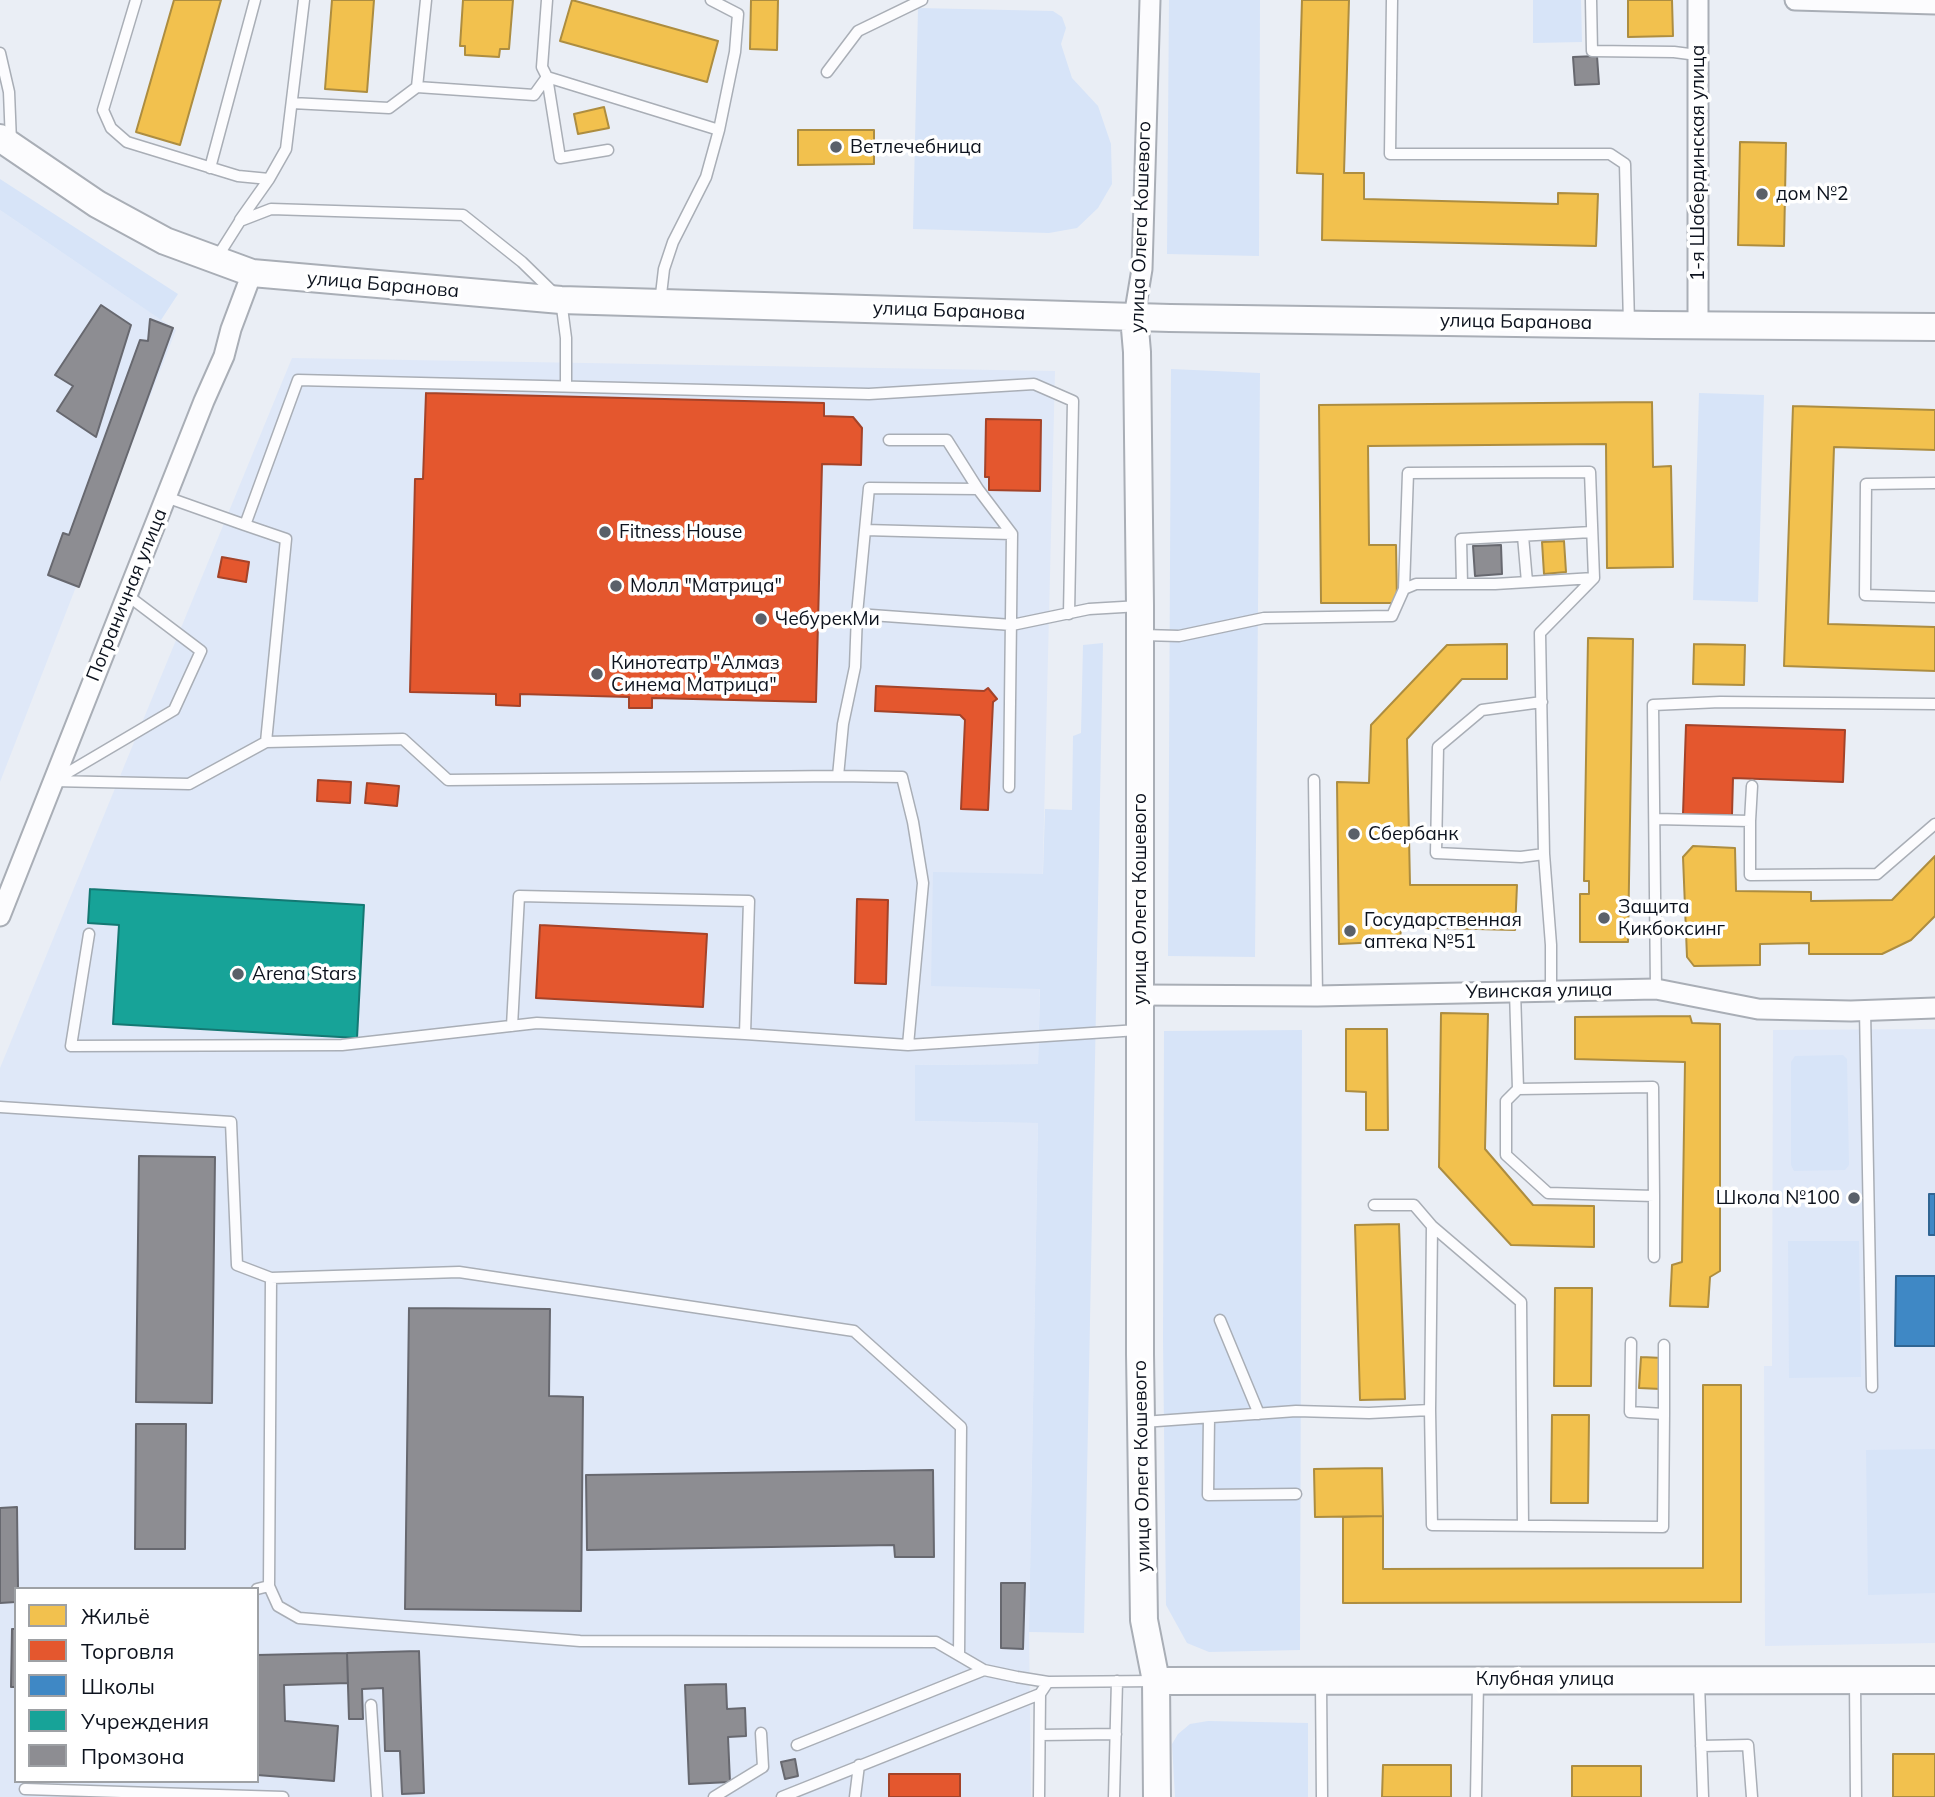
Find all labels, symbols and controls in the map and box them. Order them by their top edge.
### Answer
street label: 1-я Шабердинская улица [1687,45,1709,281]
street label: улица Олега Кошевого [1126,121,1156,333]
place label: Ветлечебница [850,136,982,158]
marker: Ветлечебница [828,139,844,155]
place label: дом №2 [1776,183,1848,205]
marker: дом №2 [1754,186,1770,202]
street label: улица Баранова [306,267,460,303]
street label: улица Баранова [872,297,1026,325]
street label: улица Баранова [1440,309,1592,335]
street label: Пограничная улица [82,505,172,685]
place label: Fitness House [619,521,742,543]
marker: Fitness House [597,524,613,540]
place label: Молл "Матрица" [630,575,782,597]
marker: Молл "Матрица" [608,578,624,594]
place label: ЧебурекМи [775,608,880,630]
marker: ЧебурекМи [753,611,769,627]
place label: Кинотеатр "Алмаз Синема Матрица" [611,652,780,696]
marker: Кинотеатр "Алмаз Синема Матрица" [589,666,605,682]
street label: улица Олега Кошевого [1129,793,1151,1005]
place label: Сбербанк [1368,823,1458,845]
marker: Сбербанк [1346,826,1362,842]
place label: Защита Кикбоксинг [1618,896,1725,940]
place label: Государственная аптека №51 [1364,909,1522,953]
marker: Защита Кикбоксинг [1596,910,1612,926]
marker: Государственная аптека №51 [1342,923,1358,939]
place label: Arena Stars [252,963,357,985]
marker: Arena Stars [230,966,246,982]
street label: Увинская улица [1465,978,1613,1004]
place label: Школа №100 [1716,1187,1840,1209]
marker: Школа №100 [1846,1190,1862,1206]
street label: улица Олега Кошевого [1129,1360,1155,1572]
legend [14,1587,259,1783]
text: Жильё [81,1603,150,1629]
text: Торговля [81,1638,174,1664]
street label: Клубная улица [1476,1668,1614,1690]
text: Школы [81,1673,155,1699]
text: Учреждения [81,1708,209,1734]
text: Промзона [81,1743,184,1769]

